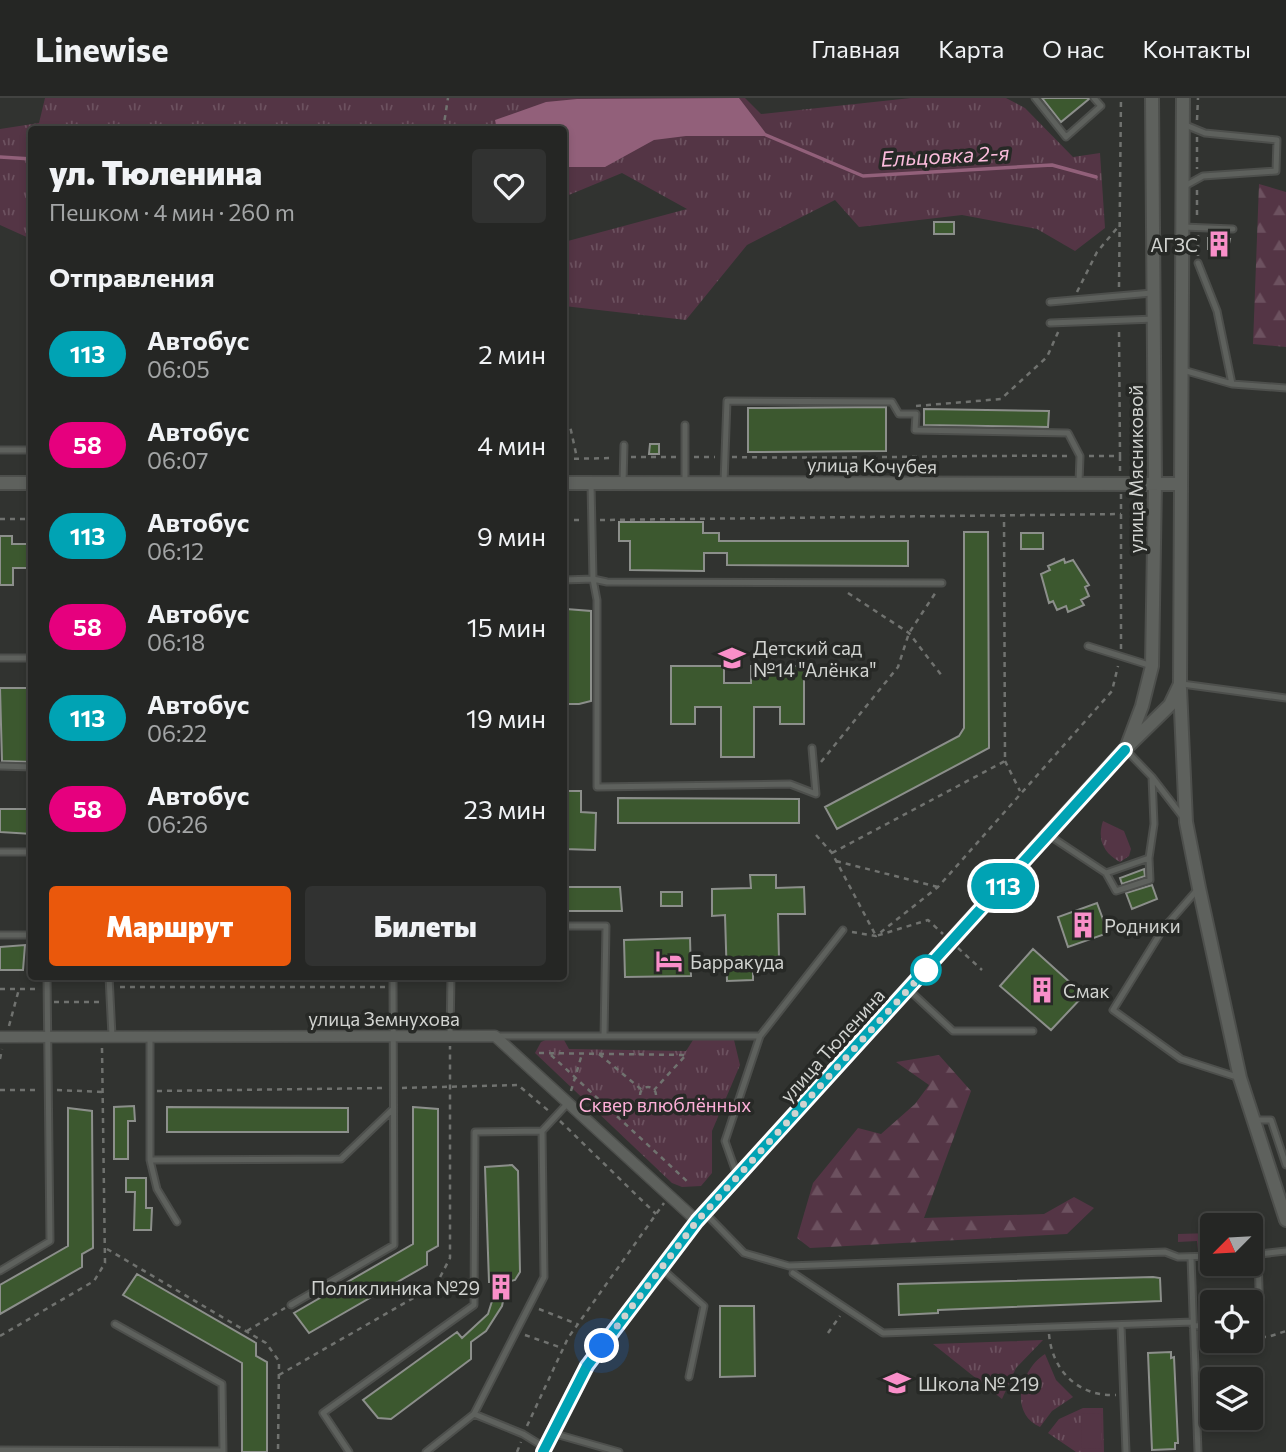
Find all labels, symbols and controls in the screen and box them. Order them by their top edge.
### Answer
text: Linewise [35,28,169,69]
text: Главная [811,34,900,63]
text: Карта [938,34,1004,63]
text: О нас [1042,34,1104,63]
text: Контакты [1142,34,1251,63]
water label: Ельцовка 2-я [880,139,1010,171]
button: heart [472,149,546,223]
text: ул. Тюленина [49,151,262,192]
text: Пешком · 4 мин · 260 m [49,198,295,226]
building icon: АГЗС [1204,229,1234,259]
place label: АГЗС [1150,233,1198,256]
text: Отправления [49,261,215,292]
text: Автобус [147,324,249,355]
text: 2 мин [478,338,546,369]
text: 113 [70,339,105,368]
text: 06:05 [147,355,210,383]
street label: улица Мясниковой [1124,385,1147,553]
text: Автобус [147,415,249,446]
text: 4 мин [477,429,546,460]
text: 58 [73,430,102,459]
text: 06:07 [147,446,208,474]
street label: улица Кочубея [807,452,937,478]
text: Автобус [147,506,249,537]
text: 9 мин [477,520,546,551]
text: 113 [70,521,105,550]
text: 06:12 [147,537,204,565]
text: Автобус [147,597,249,628]
text: 15 мин [467,611,546,642]
text: 58 [73,612,102,641]
text: 06:18 [147,628,205,656]
place label: Детский сад №14 "Алёнка" [753,636,876,681]
school or university icon: Детский сад №14 "Алёнка" [717,643,747,673]
text: Автобус [147,688,249,719]
text: 19 мин [466,702,546,733]
text: 113 [70,703,105,732]
text: 06:22 [147,719,207,747]
text: Автобус [147,779,249,810]
text: 23 мин [464,793,546,824]
text: 58 [73,794,102,823]
text: 06:26 [147,810,208,838]
line badge: 113 [963,863,1043,909]
text: 113 [985,871,1021,900]
button: Маршрут [49,886,291,966]
button: Билеты [305,886,546,966]
building icon: Родники [1068,910,1098,940]
place label: Родники [1104,914,1181,937]
hotel icon: Барракуда [654,946,684,976]
place label: Барракуда [690,950,784,973]
unlabelled marker [911,955,941,985]
building icon: Смак [1027,975,1057,1005]
place label: Смак [1063,979,1110,1002]
street label: улица Тюленина [775,983,889,1107]
street label: улица Земнухова [308,1007,460,1030]
park label: Сквер влюблённых [579,1093,751,1116]
north arrow [1200,1213,1264,1276]
map controls [1200,1213,1263,1430]
building icon: Поликлиника №29 [486,1272,516,1302]
place label: Поликлиника №29 [311,1276,480,1299]
button: locate [1200,1290,1263,1353]
your location [584,1328,619,1363]
button: layers [1200,1367,1263,1430]
school or university icon: Школа № 219 [882,1368,912,1398]
place label: Школа № 219 [918,1372,1039,1395]

